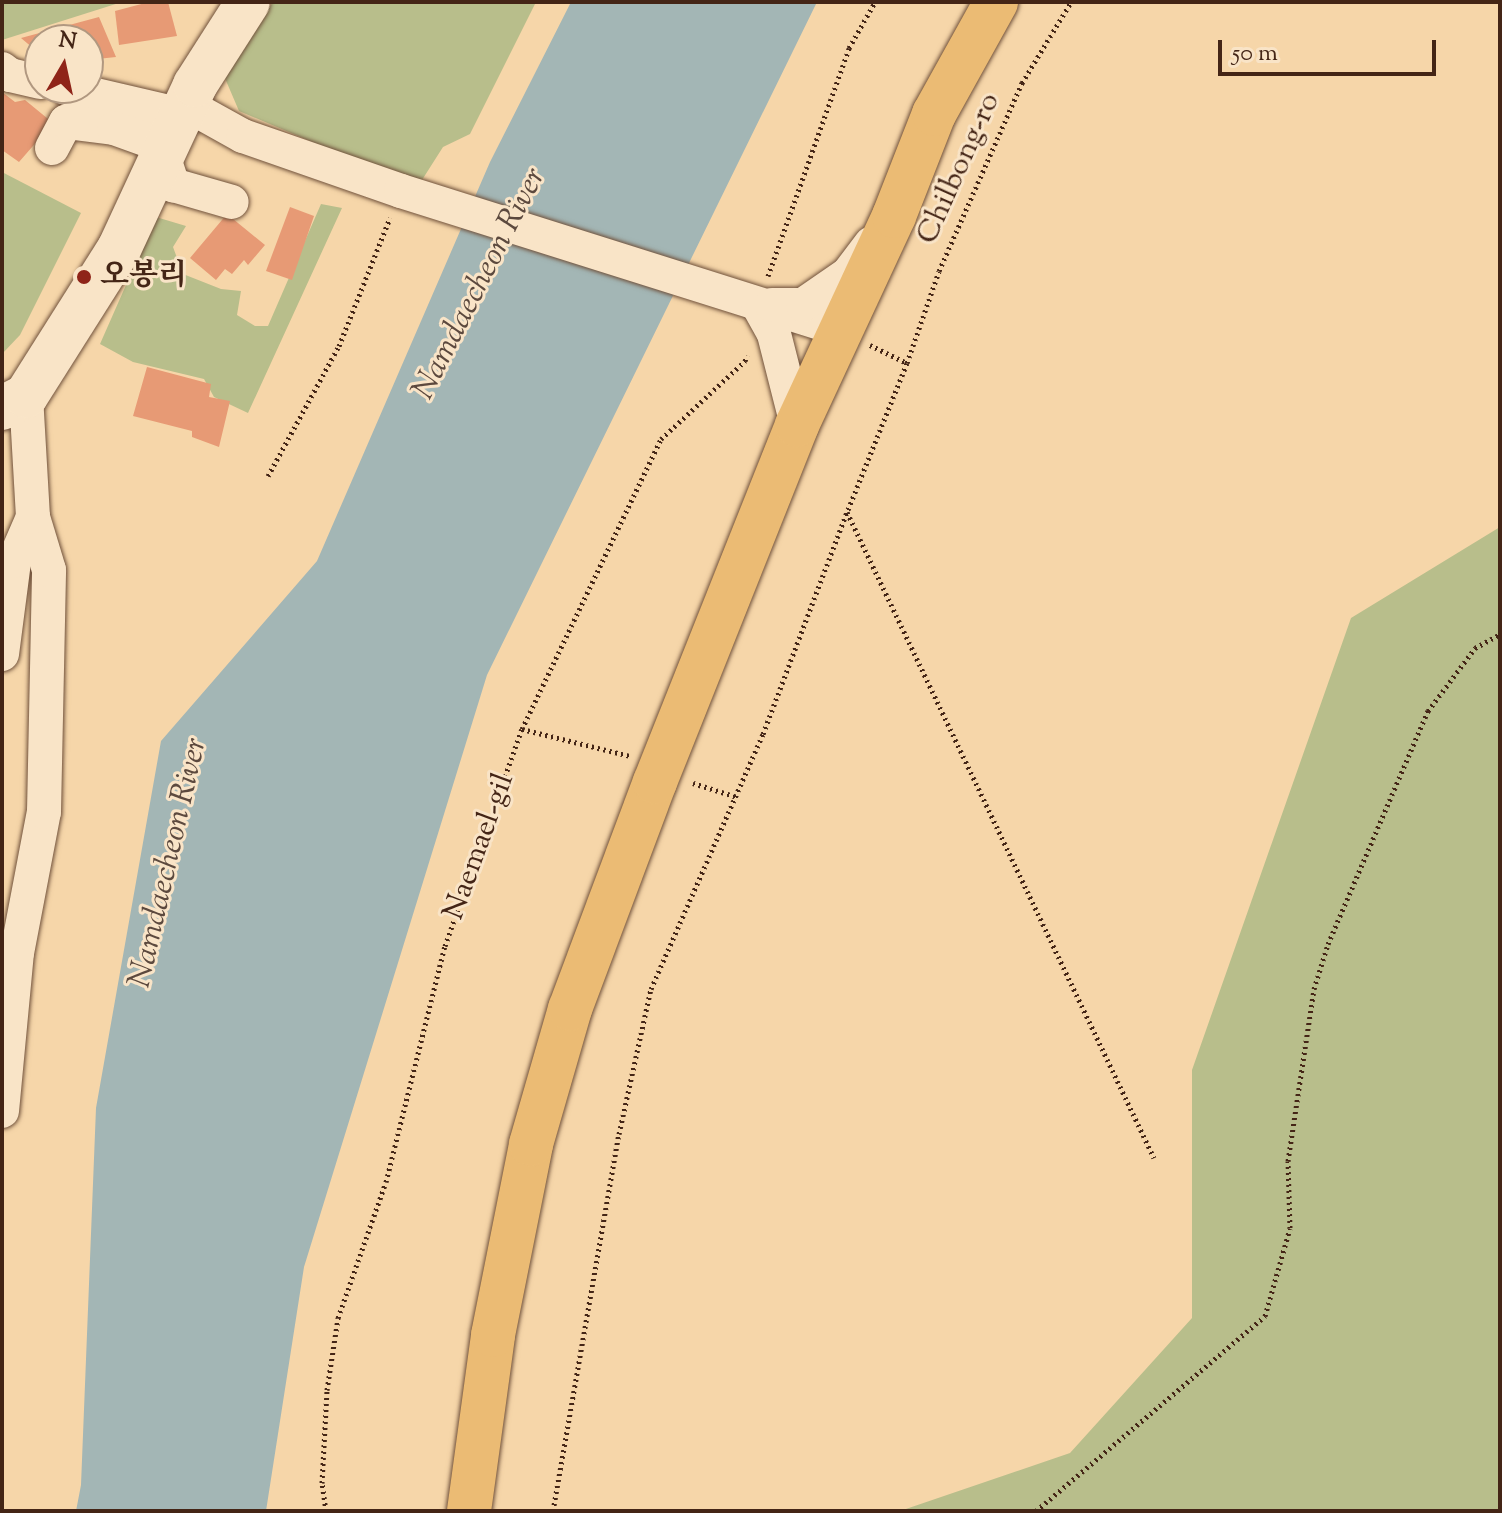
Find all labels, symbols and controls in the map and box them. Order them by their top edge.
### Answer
north arrow [24,24,104,104]
scale bar [1222,24,1440,74]
text: N [56,25,79,59]
text: 50 m [1232,37,1278,71]
street label: Chilbong-ro [911,88,1009,250]
water label: Namdaecheon River [405,162,555,406]
place label: 오봉리 [100,259,187,295]
marker: 오봉리 [75,268,93,286]
water label: Namdaecheon River [122,734,216,992]
street label: Naemael-gil [437,769,523,925]

